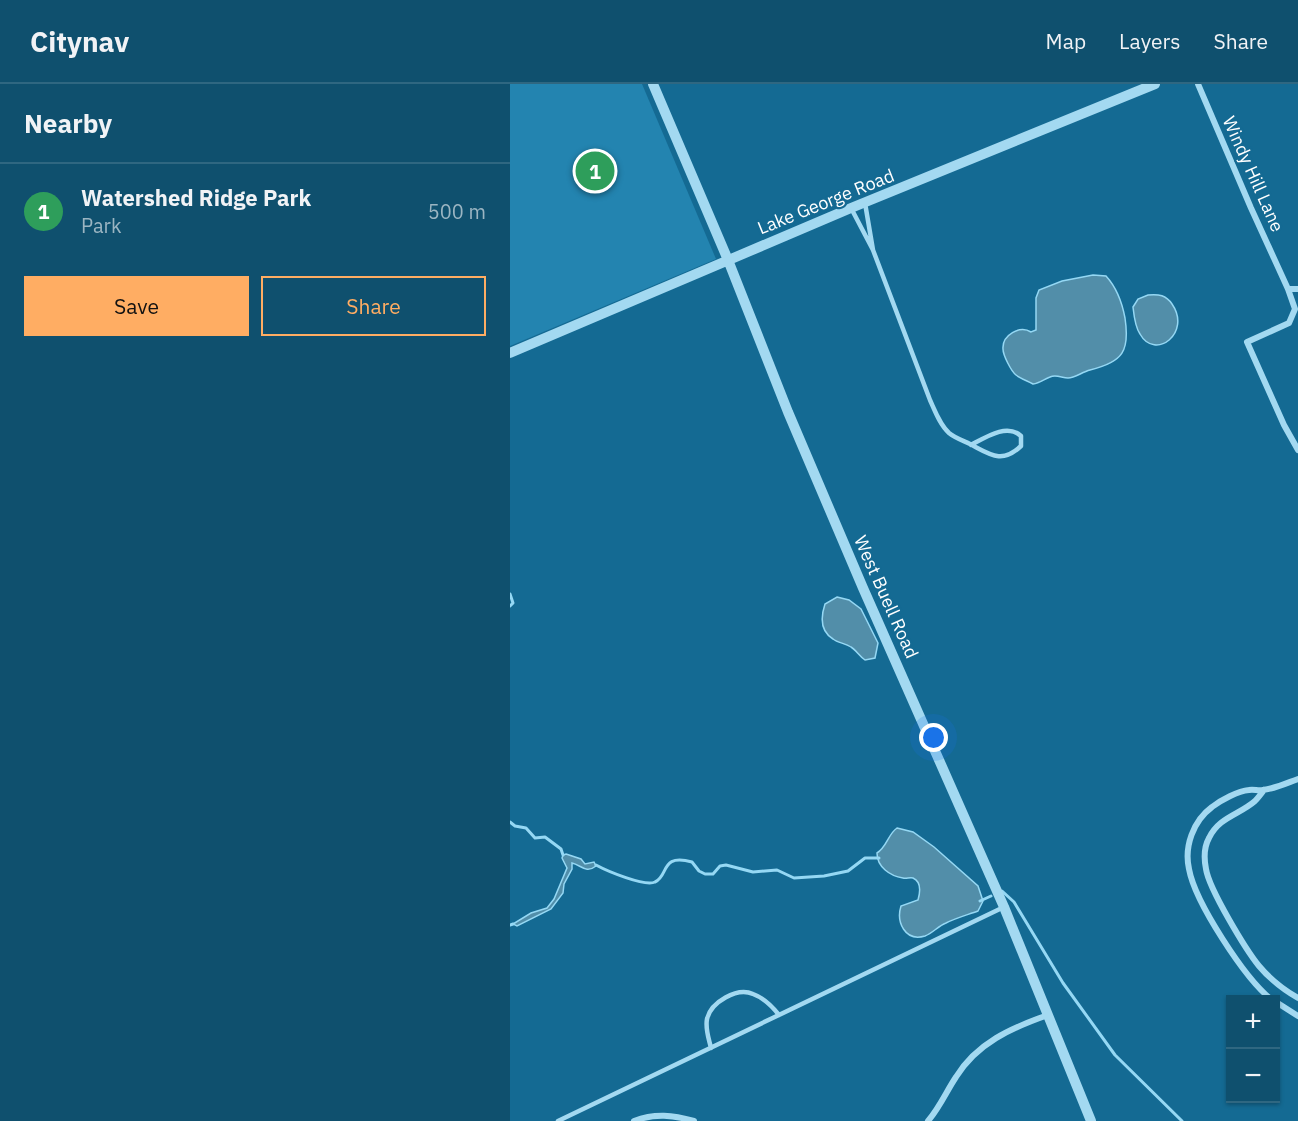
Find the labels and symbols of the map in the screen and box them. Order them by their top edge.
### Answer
street label: Windy Hill Lane [1218,112,1289,235]
pin: 1 [576,148,614,194]
street label: Lake George Road [754,164,898,239]
street label: West Buell Road [849,532,924,662]
your location [919,723,948,752]

